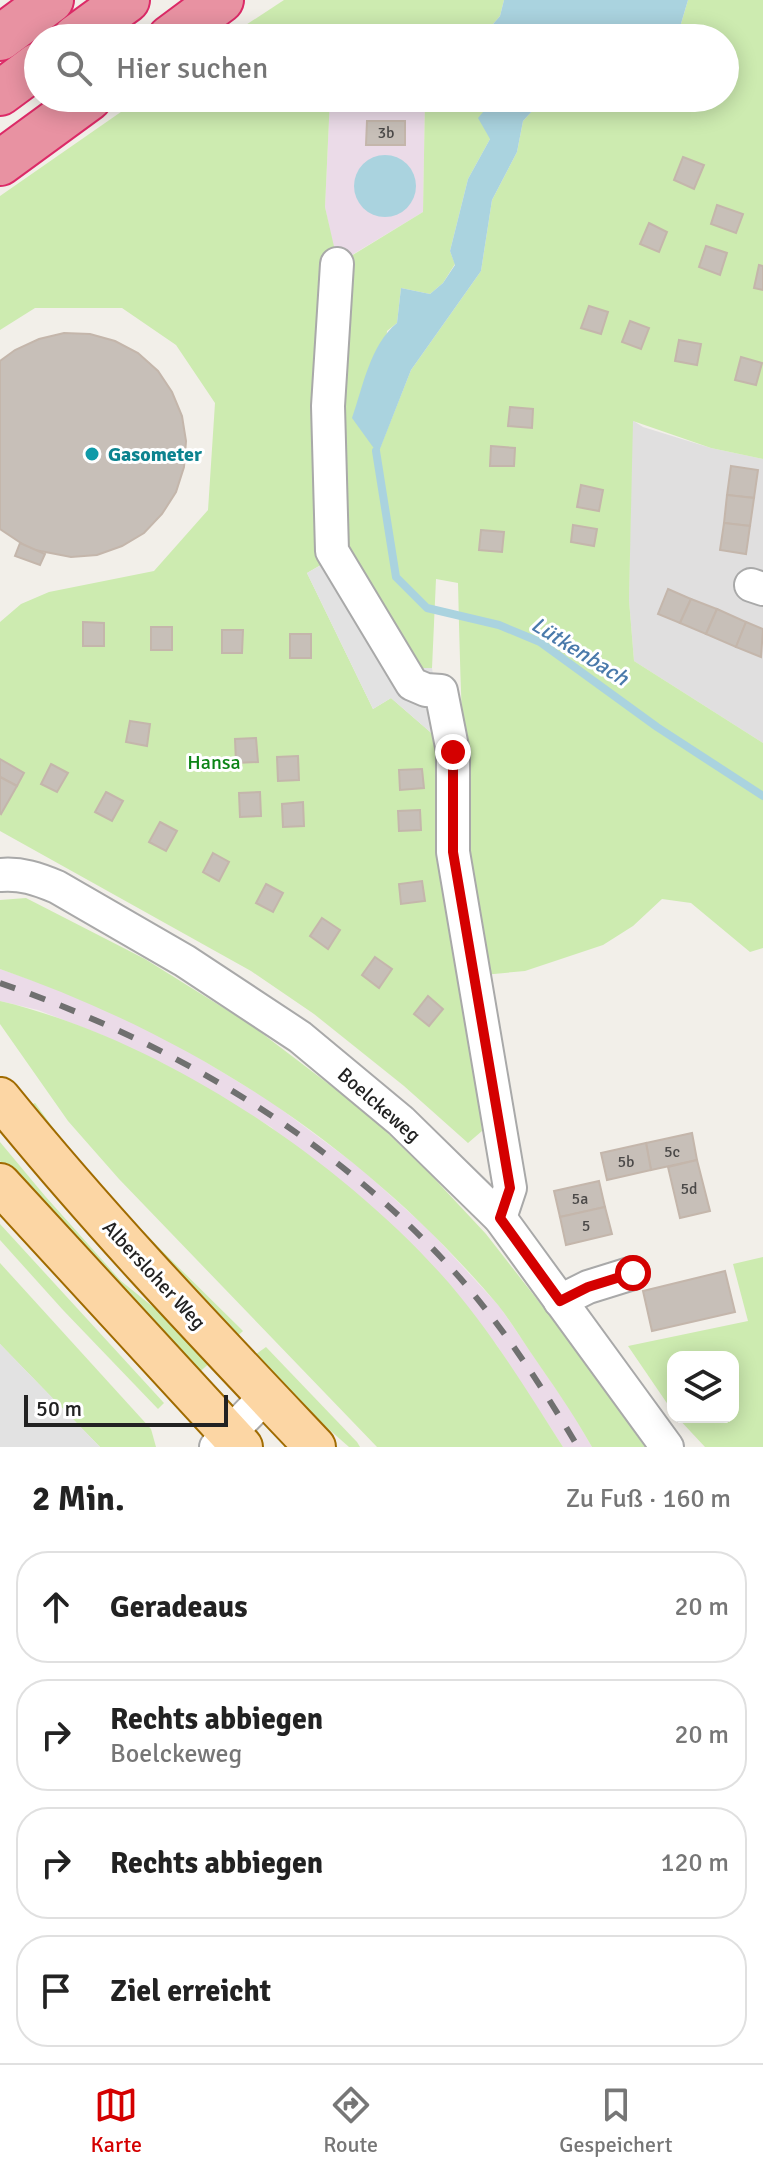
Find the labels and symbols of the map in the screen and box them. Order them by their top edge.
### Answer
house number: 3b [377,123,395,143]
place label: Gasometer [108,442,202,467]
marker: Gasometer [83,445,101,463]
water label: Lütkenbach [526,611,634,692]
route end [435,734,471,770]
park label: Hansa [187,750,241,775]
street label: Boelckeweg [332,1062,426,1148]
house number: 5c [664,1142,680,1162]
house number: 5b [617,1152,635,1172]
house number: 5d [680,1179,698,1199]
house number: 5a [572,1189,588,1209]
street label: Albersloher Weg [97,1215,211,1335]
house number: 5 [582,1216,590,1236]
route start [615,1255,651,1291]
scale bar [24,1391,228,1427]

